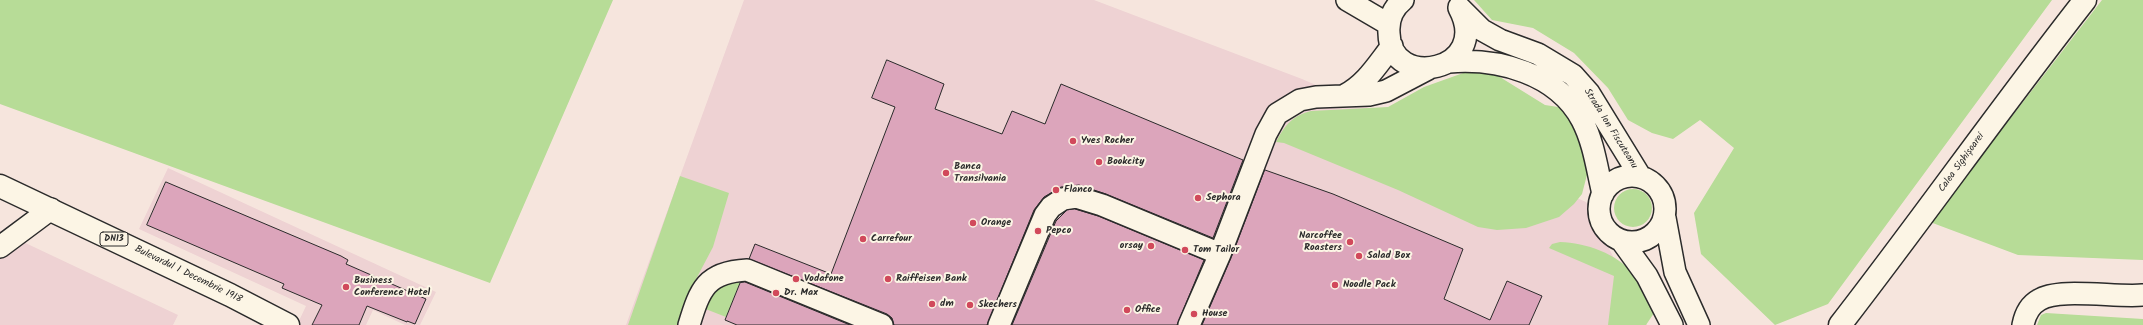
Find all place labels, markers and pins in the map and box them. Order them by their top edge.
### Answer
place label: Yves Rocher [1081,135,1134,147]
marker: Yves Rocher [1068,136,1078,146]
place label: Bookcity [1107,156,1144,168]
marker: Bookcity [1094,157,1104,167]
place label: Banca Transilvania [954,161,1006,184]
marker: Banca Transilvania [941,168,951,178]
place label: Flanco [1064,184,1092,196]
marker: Flanco [1051,185,1061,195]
place label: Sephora [1206,192,1241,204]
marker: Sephora [1193,193,1203,203]
place label: Orange [981,217,1011,229]
marker: Orange [968,218,978,228]
place label: Pepco [1046,225,1071,237]
marker: Pepco [1033,226,1043,236]
place label: Narcoffee Roasters [1299,230,1342,254]
place label: Carrefour [871,233,912,245]
marker: Carrefour [858,234,868,244]
marker: Narcoffee Roasters [1345,237,1355,247]
place label: orsay [1120,240,1143,252]
marker: orsay [1146,241,1156,251]
place label: Tom Tailor [1193,244,1239,256]
marker: Tom Tailor [1180,245,1190,255]
place label: Salad Box [1367,250,1410,262]
marker: Salad Box [1354,251,1364,261]
place label: Vodafone [804,273,844,285]
place label: Raiffeisen Bank [896,273,967,285]
marker: Vodafone [791,274,801,284]
marker: Raiffeisen Bank [883,274,893,284]
place label: Business Conference Hotel [354,275,430,298]
place label: Noodle Pack [1343,279,1396,291]
marker: Noodle Pack [1330,280,1340,290]
marker: Business Conference Hotel [341,282,351,292]
place label: Dr. Max [784,287,818,299]
marker: Dr. Max [771,288,781,298]
place label: dm [940,298,954,310]
marker: dm [927,299,937,309]
place label: Skechers [978,299,1017,311]
marker: Skechers [965,300,975,310]
place label: Office [1135,304,1160,316]
marker: Office [1122,305,1132,315]
place label: House [1202,308,1227,320]
marker: House [1189,309,1199,319]

